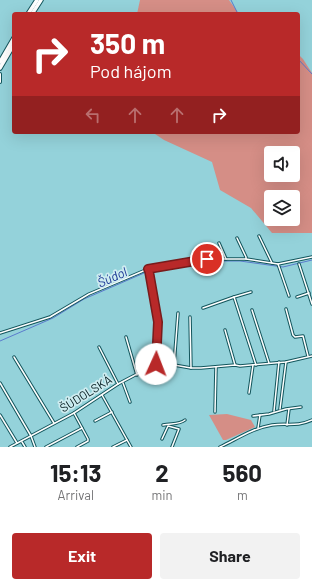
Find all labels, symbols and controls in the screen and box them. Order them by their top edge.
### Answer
text: 350 m [90,26,165,60]
icon: right [24,28,76,80]
text: Pod hájom [90,60,172,82]
icon: left [82,104,104,126]
icon: ahead [124,104,146,126]
icon: ahead [166,104,188,126]
icon: right [208,104,230,126]
map controls [264,146,300,226]
button: sound [264,146,300,182]
button: layers [264,190,300,226]
pin [190,242,224,276]
icon: arrive [196,248,218,270]
water label: Šúdol [95,263,129,291]
position arrow [135,343,177,385]
street label: ŠÚDOLSKÁ [57,372,114,415]
text: 15:13 [50,458,102,487]
text: 2 [155,458,169,487]
text: 560 [223,458,262,487]
text: Arrival [58,487,94,503]
text: min [152,487,173,503]
text: m [237,487,248,503]
button: Exit [12,533,152,579]
button: Share [160,533,300,579]

